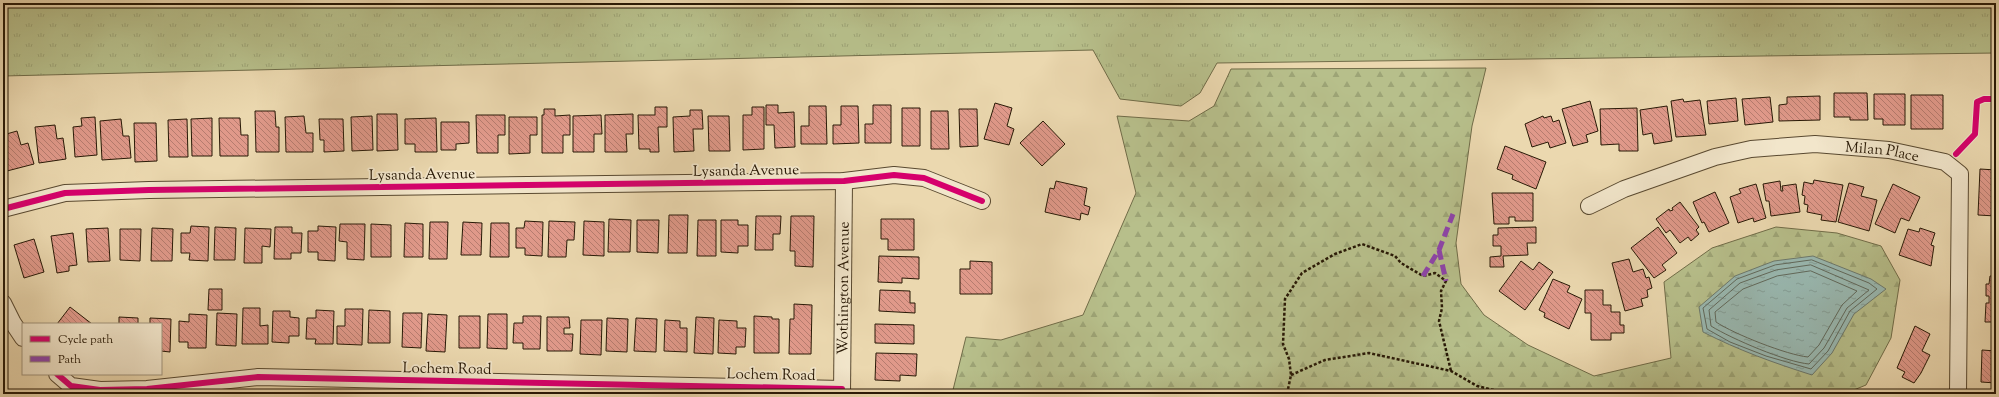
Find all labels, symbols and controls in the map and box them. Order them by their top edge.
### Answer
street label: Milan Place [1844,137,1921,168]
street label: Lysanda Avenue [693,160,799,183]
street label: Lysanda Avenue [369,164,475,187]
street label: Wothington Avenue [833,221,856,355]
legend [22,323,162,375]
text: Cycle path [58,331,113,349]
text: Path [58,351,81,369]
street label: Lochem Road [402,358,492,381]
street label: Lochem Road [726,364,816,387]

